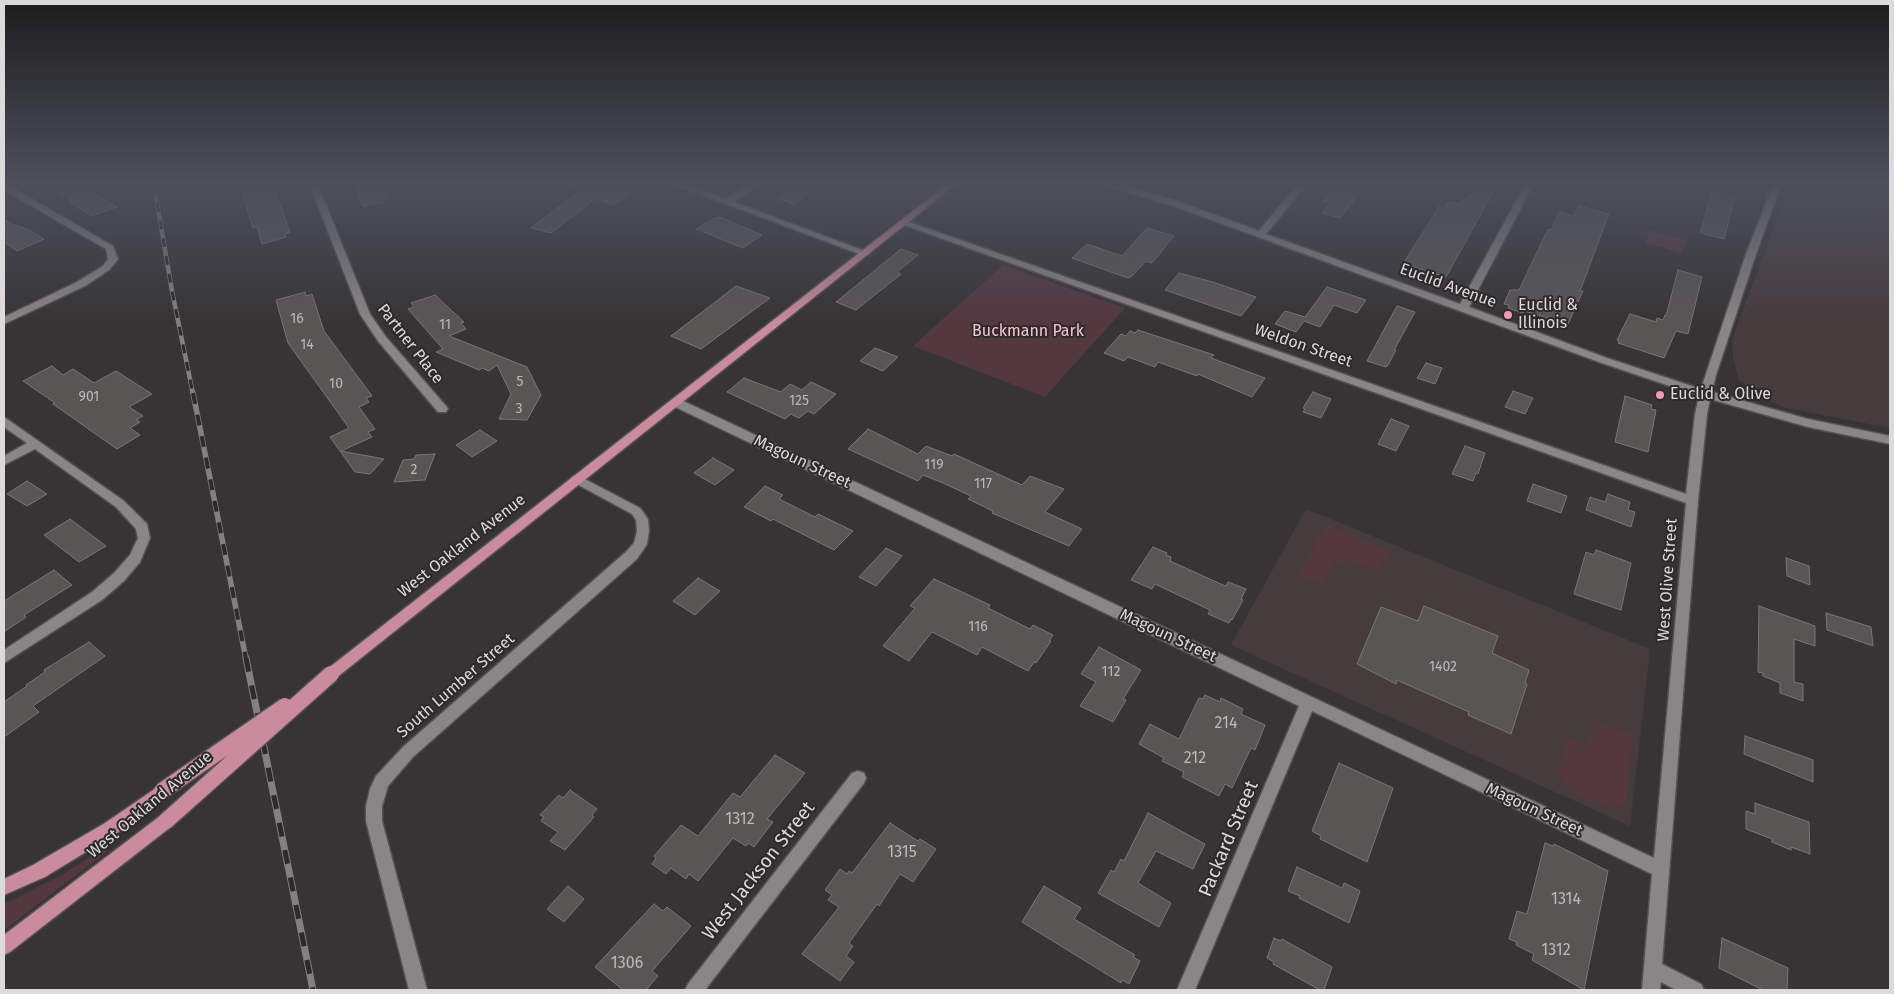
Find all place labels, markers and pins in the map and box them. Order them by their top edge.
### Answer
place label: Euclid & Illinois [1518,296,1578,334]
marker: Euclid & Illinois [1502,309,1514,321]
place label: Euclid & Olive [1670,385,1771,405]
marker: Euclid & Olive [1654,389,1666,401]

